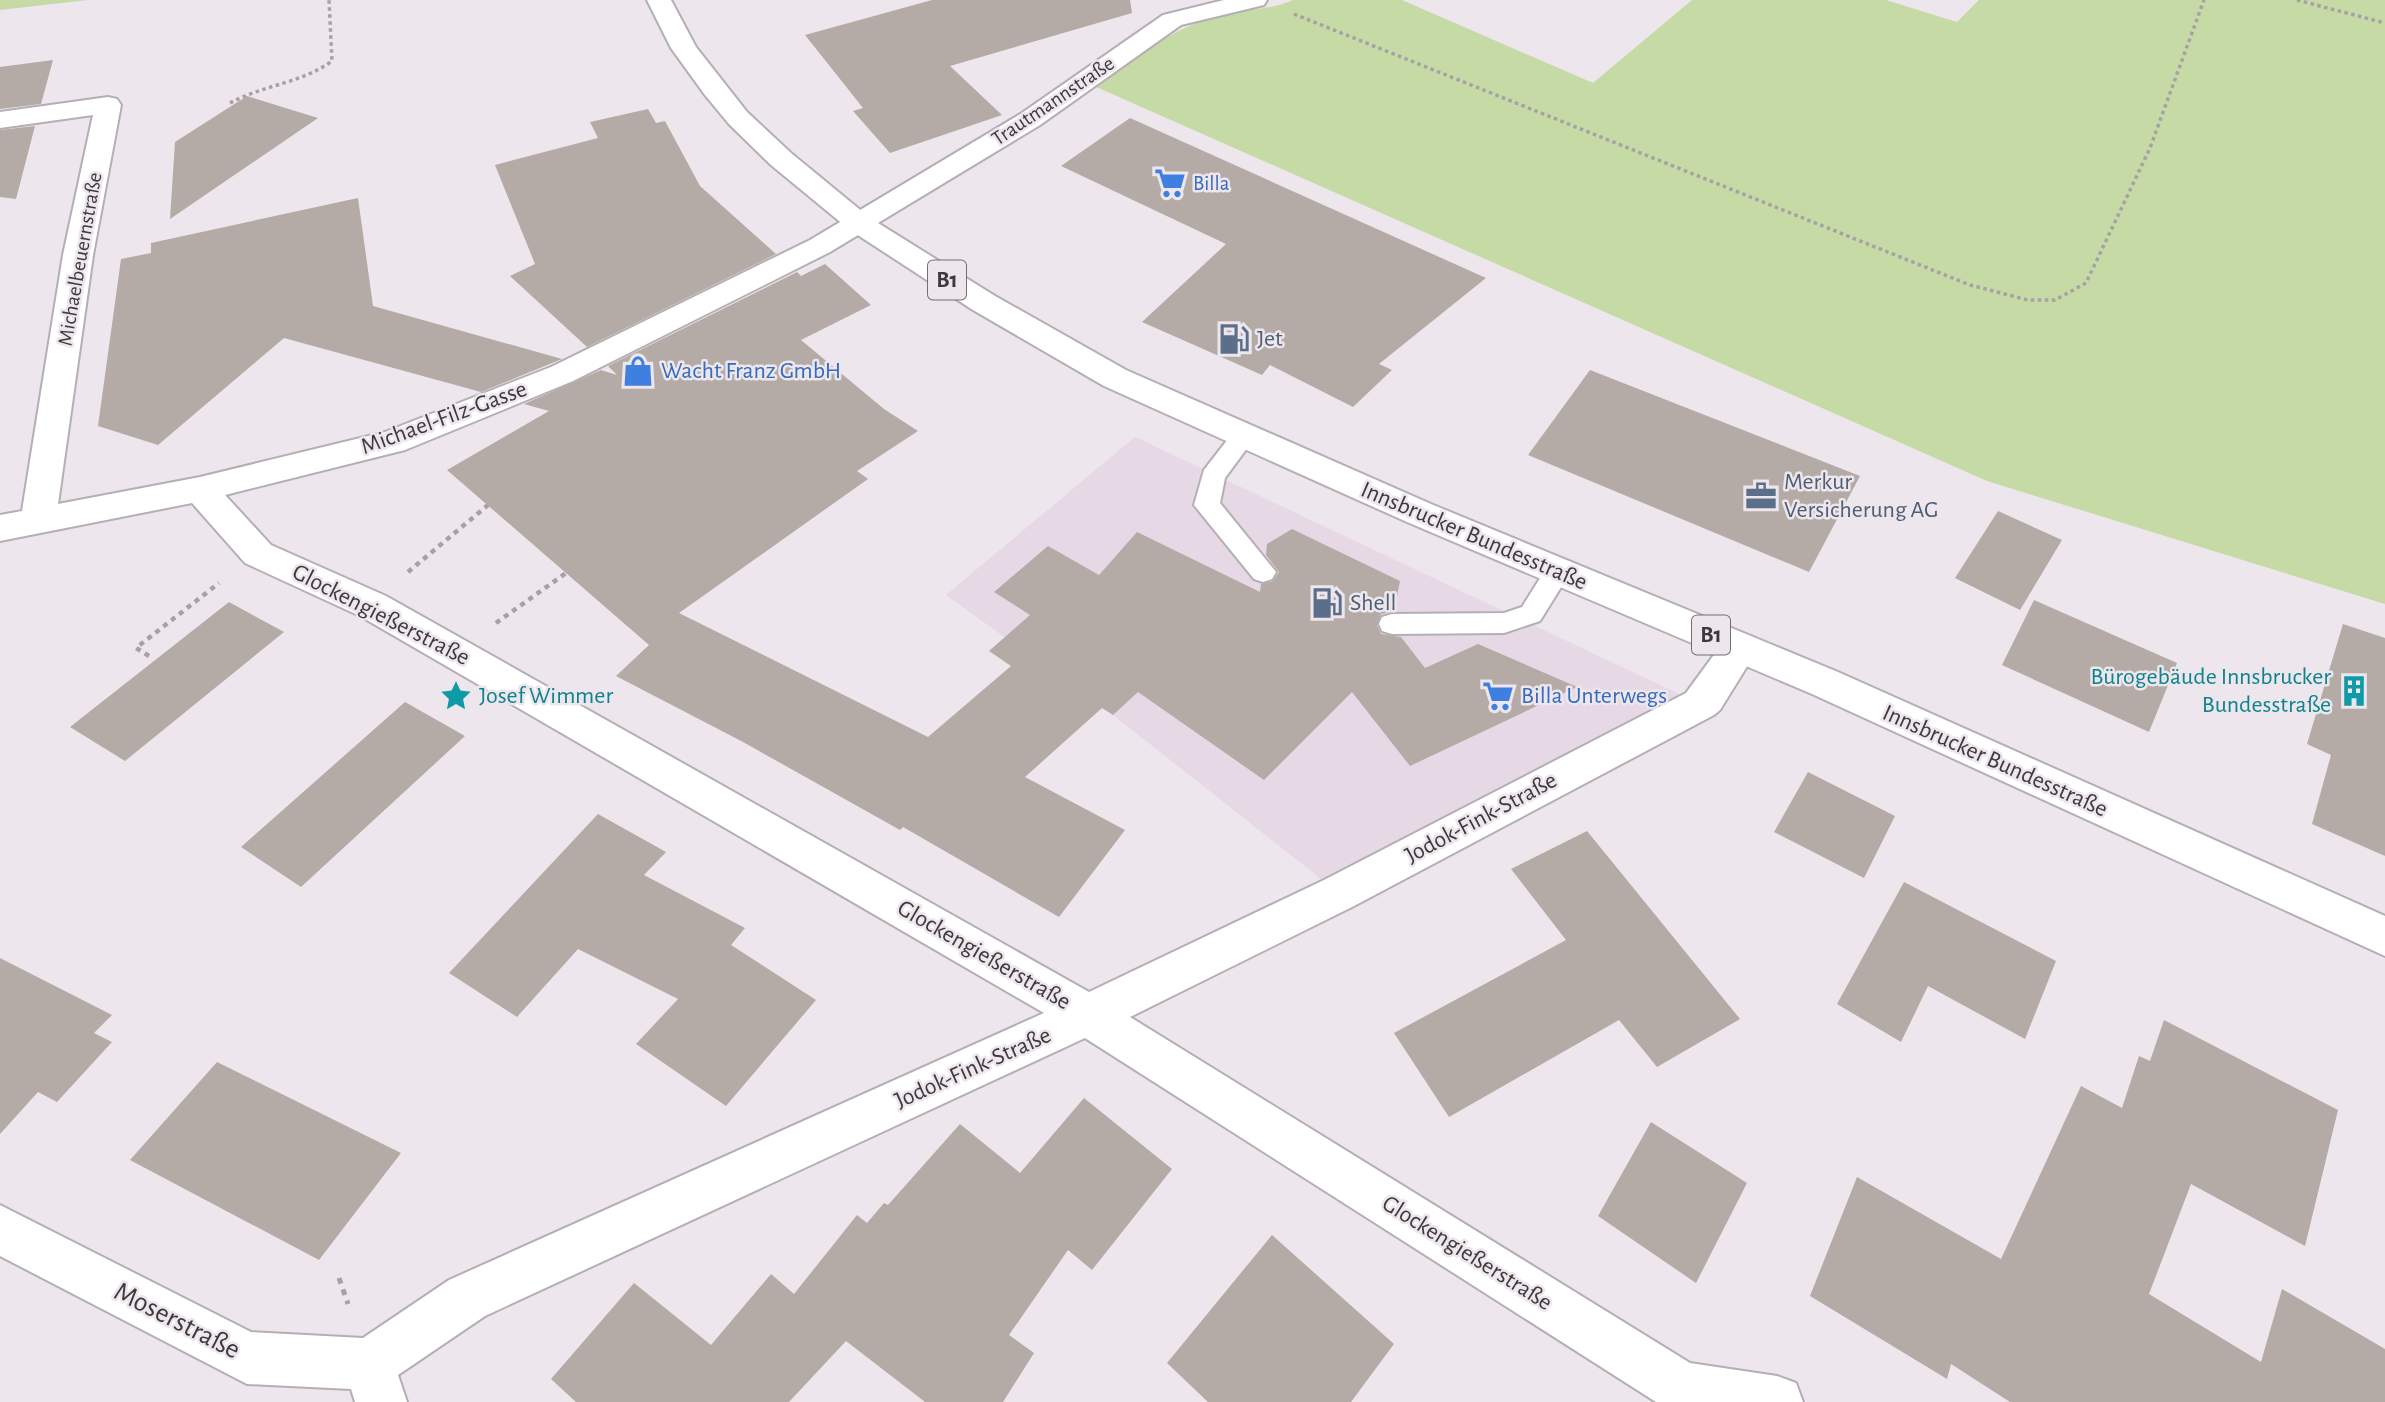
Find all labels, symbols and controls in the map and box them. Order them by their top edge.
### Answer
street label: Trautmannstraße [988,52,1118,150]
supermarket icon: Billa [1153,166,1187,200]
street label: Michaelbeuernstraße [54,171,106,347]
place label: Billa [1193,173,1230,194]
road number: B1 [928,260,966,300]
fuel station icon: Jet [1217,322,1251,356]
place label: Jet [1257,327,1283,351]
shop icon: Wacht Franz GmbH [621,354,655,388]
place label: Wacht Franz GmbH [661,359,841,383]
street label: Michael-Filz-Gasse [358,377,530,459]
place label: Merkur Versicherung AG [1784,470,1939,522]
street label: Innsbrucker Bundesstraße [1357,477,1591,595]
office icon: Merkur Versicherung AG [1744,479,1778,513]
street label: Glockengießerstraße [288,560,474,670]
fuel station icon: Shell [1310,586,1344,620]
place label: Shell [1350,591,1397,615]
road number: B1 [1692,615,1730,654]
place label: Bürogebäude Innsbrucker Bundesstraße [2090,665,2331,717]
building icon: Bürogebäude Innsbrucker Bundesstraße [2337,674,2371,708]
place icon: Josef Wimmer [439,679,473,713]
supermarket icon: Billa Unterwegs [1481,679,1515,713]
place label: Josef Wimmer [479,684,613,708]
place label: Billa Unterwegs [1521,684,1667,708]
street label: Innsbrucker Bundesstraße [1879,701,2111,821]
street label: Jodok-Fink-Straße [1401,768,1561,868]
street label: Glockengießerstraße [893,896,1075,1014]
street label: Jodok-Fink-Straße [891,1023,1055,1113]
street label: Glockengießerstraße [1378,1191,1556,1315]
street label: Moserstraße [110,1277,244,1365]

